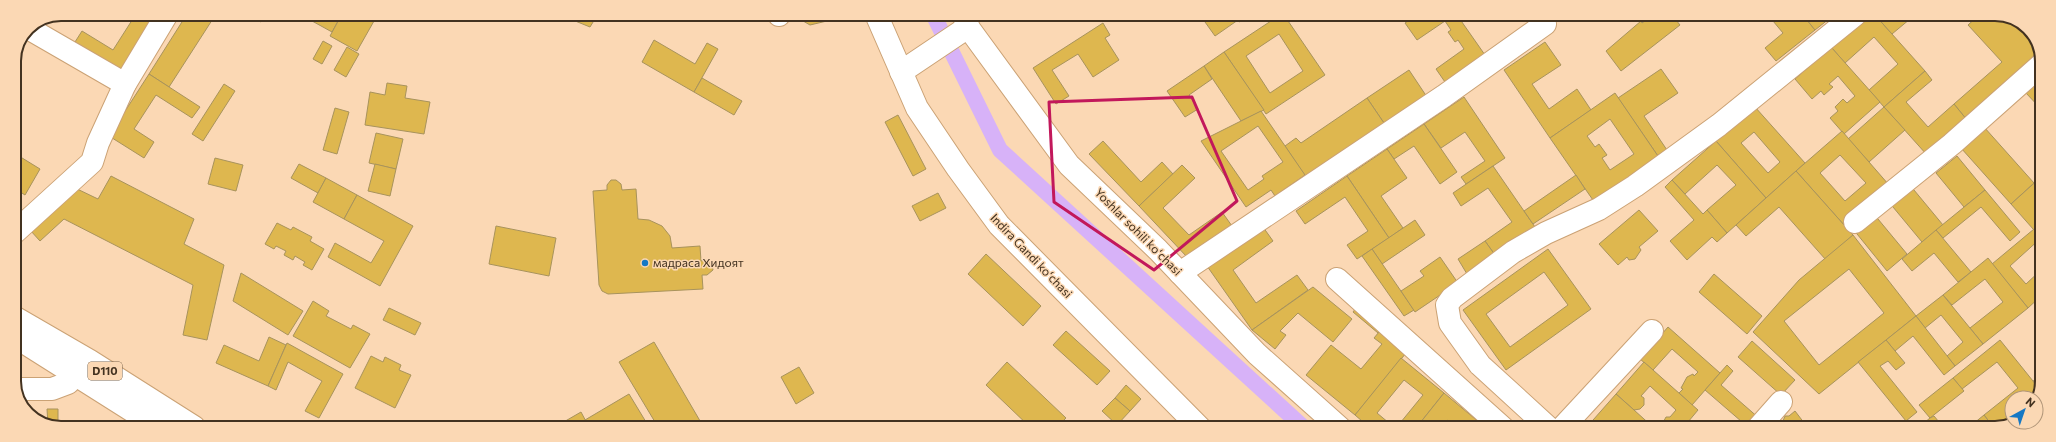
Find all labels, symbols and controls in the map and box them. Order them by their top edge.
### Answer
street label: Yoshlar sohili koʻchasi [1092,185,1185,278]
street label: Indira Gandi koʻchasi [988,210,1075,300]
place label: мадраса Хидоят [653,255,744,269]
marker: мадраса Хидоят [640,258,650,268]
road number: D110 [88,362,122,380]
north arrow [2004,390,2044,430]
text: N [2023,394,2038,410]

